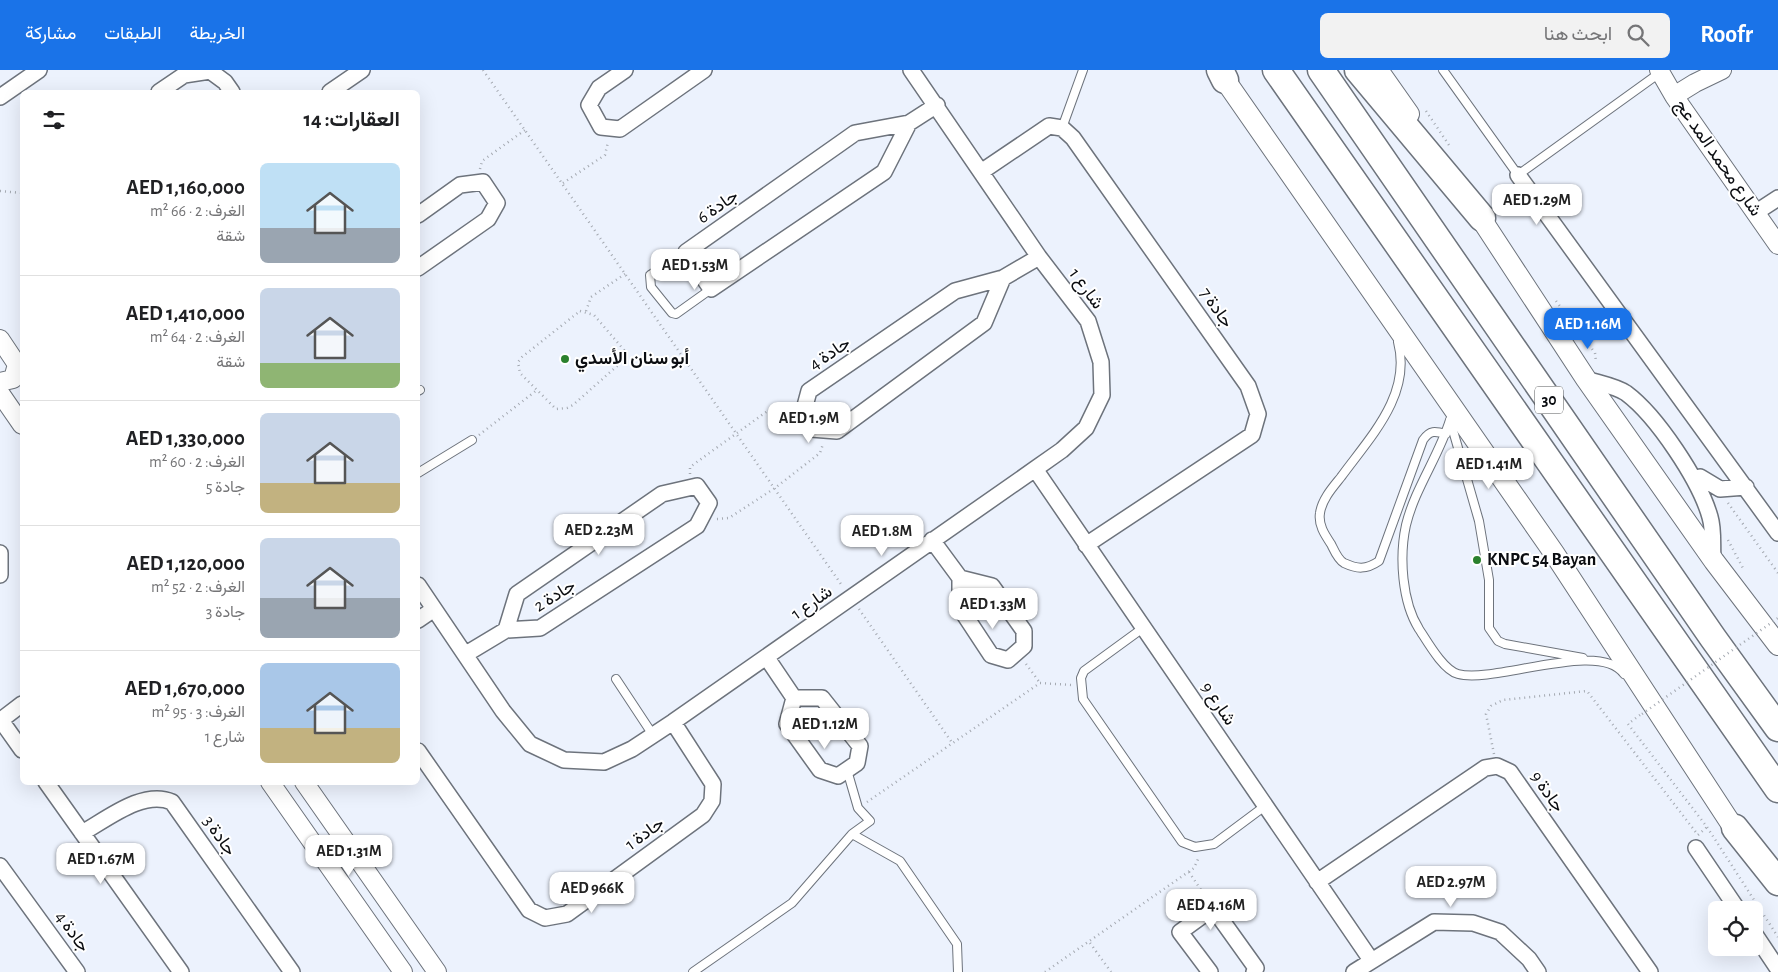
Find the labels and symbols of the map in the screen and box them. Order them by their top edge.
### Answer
street label: شارع محمد المد عج [1669,96,1765,221]
pin: AED 1.29M [1480,184,1594,226]
street label: جادة 6 [694,187,742,227]
pin: AED 1.53M [638,248,752,291]
street label: شارع 1 [1064,265,1107,314]
street label: جادة 7 [1196,285,1236,331]
pin: AED 1.16M [1531,308,1645,350]
street label: جادة 4 [806,334,854,374]
place label: أبو سنان الأسدي [575,348,689,373]
marker: أبو سنان الأسدي [559,353,571,365]
road number: 30 [1535,386,1563,414]
pin: AED 1.9M [757,402,861,444]
pin: AED 1.41M [1432,448,1546,490]
pin: AED 2.23M [542,514,656,556]
pin: AED 1.8M [830,514,934,557]
place label: KNPC 54 Bayan [1487,551,1596,569]
marker: KNPC 54 Bayan [1471,554,1483,566]
street label: جادة 2 [531,576,579,616]
street label: شارع 1 [788,583,837,625]
pin: AED 1.33M [936,588,1050,630]
street label: شارع 9 [1196,679,1239,730]
pin: AED 1.12M [768,708,882,750]
street label: جادة 9 [1527,768,1567,816]
street label: جادة 3 [199,813,239,859]
street label: جادة 1 [622,814,668,854]
pin: AED 1.31M [292,834,406,877]
pin: AED 1.67M [44,842,158,885]
pin: AED 2.97M [1394,866,1508,908]
pin: AED 966K [540,872,644,914]
pin: AED 4.16M [1154,888,1268,931]
street label: جادة 4 [51,908,93,956]

